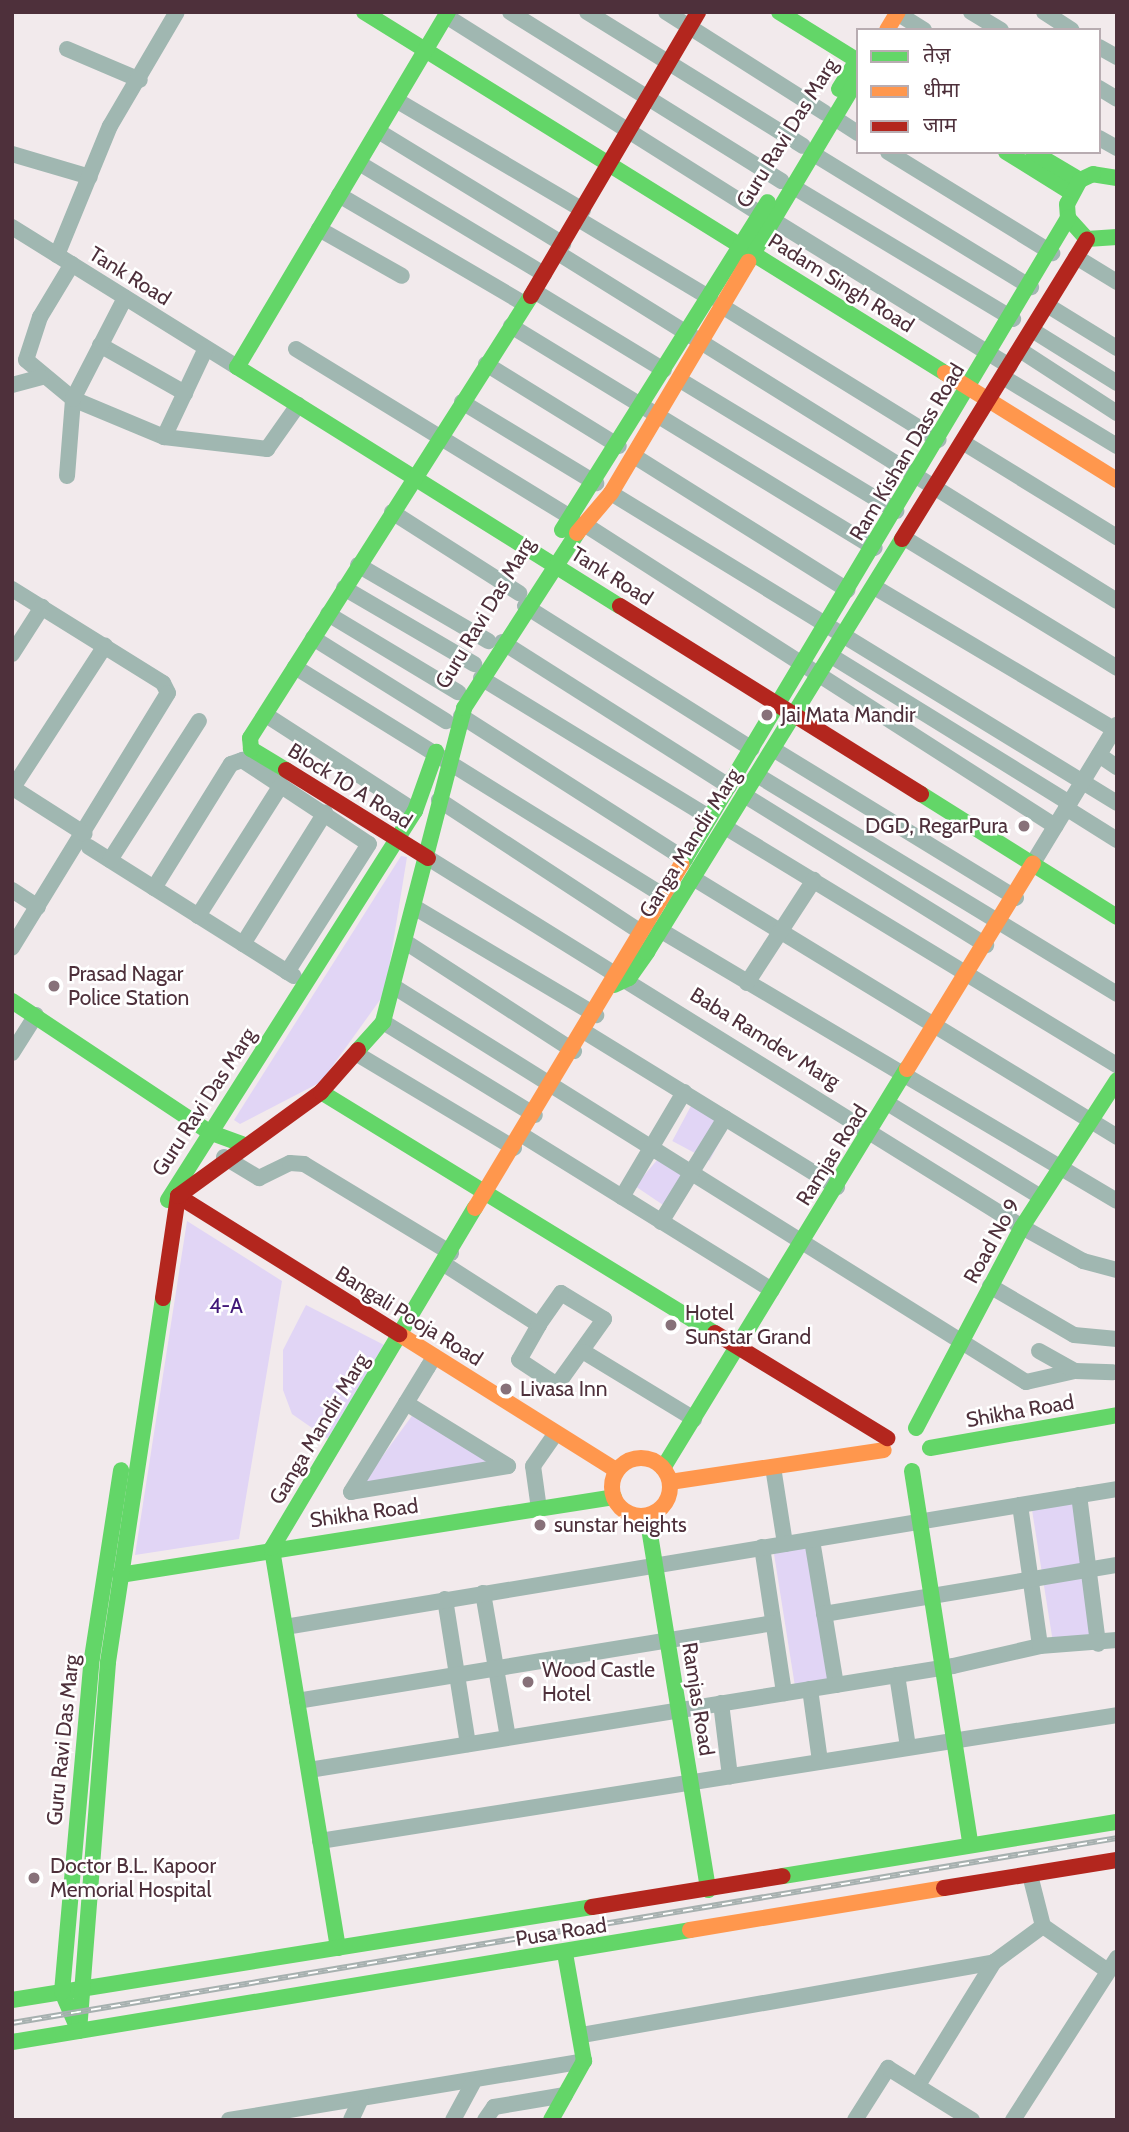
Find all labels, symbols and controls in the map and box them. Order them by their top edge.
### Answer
legend [856,28,1101,154]
text: तेज़ [923,42,951,67]
street label: Guru Ravi Das Marg [731,54,843,212]
text: धीमा [923,77,959,102]
text: जाम [923,112,957,137]
street label: Padam Singh Road [763,228,919,338]
street label: Tank Road [85,241,175,311]
street label: Ram Kishan Dass Road [844,359,970,545]
street label: Guru Ravi Das Marg [430,533,540,693]
street label: Tank Road [567,541,657,611]
place label: Jai Mata Mandir [781,702,916,728]
marker: Jai Mata Mandir [759,707,775,723]
street label: Block 10 A Road [283,738,417,834]
street label: Ganga Mandir Marg [634,764,746,922]
place label: DGD, RegarPura [865,813,1008,839]
marker: DGD, RegarPura [1014,816,1034,836]
place label: Prasad Nagar Police Station [68,961,189,1011]
marker: Prasad Nagar Police Station [46,978,62,994]
street label: Baba Ramdev Marg [686,982,844,1094]
street label: Guru Ravi Das Marg [147,1023,261,1181]
street label: Ramjas Road [791,1100,873,1210]
street label: Road No 9 [958,1194,1026,1288]
street label: Bangali Pooja Road [331,1261,487,1371]
park label: 4-A [209,1293,243,1319]
place label: Hotel Sunstar Grand [685,1300,811,1350]
marker: Hotel Sunstar Grand [663,1317,679,1333]
street label: Ganga Mandir Marg [264,1349,374,1509]
place label: Livasa Inn [520,1376,607,1402]
marker: Livasa Inn [498,1381,514,1397]
street label: Shikha Road [964,1389,1076,1433]
street label: Shikha Road [308,1493,420,1533]
place label: sunstar heights [554,1512,687,1538]
marker: sunstar heights [532,1517,548,1533]
street label: Ramjas Road [677,1640,719,1758]
street label: Guru Ravi Das Marg [41,1653,85,1827]
place label: Wood Castle Hotel [542,1657,655,1707]
marker: Wood Castle Hotel [520,1674,536,1690]
place label: Doctor B.L. Kapoor Memorial Hospital [50,1853,216,1903]
marker: Doctor B.L. Kapoor Memorial Hospital [24,1868,44,1888]
street label: Pusa Road [514,1912,608,1952]

